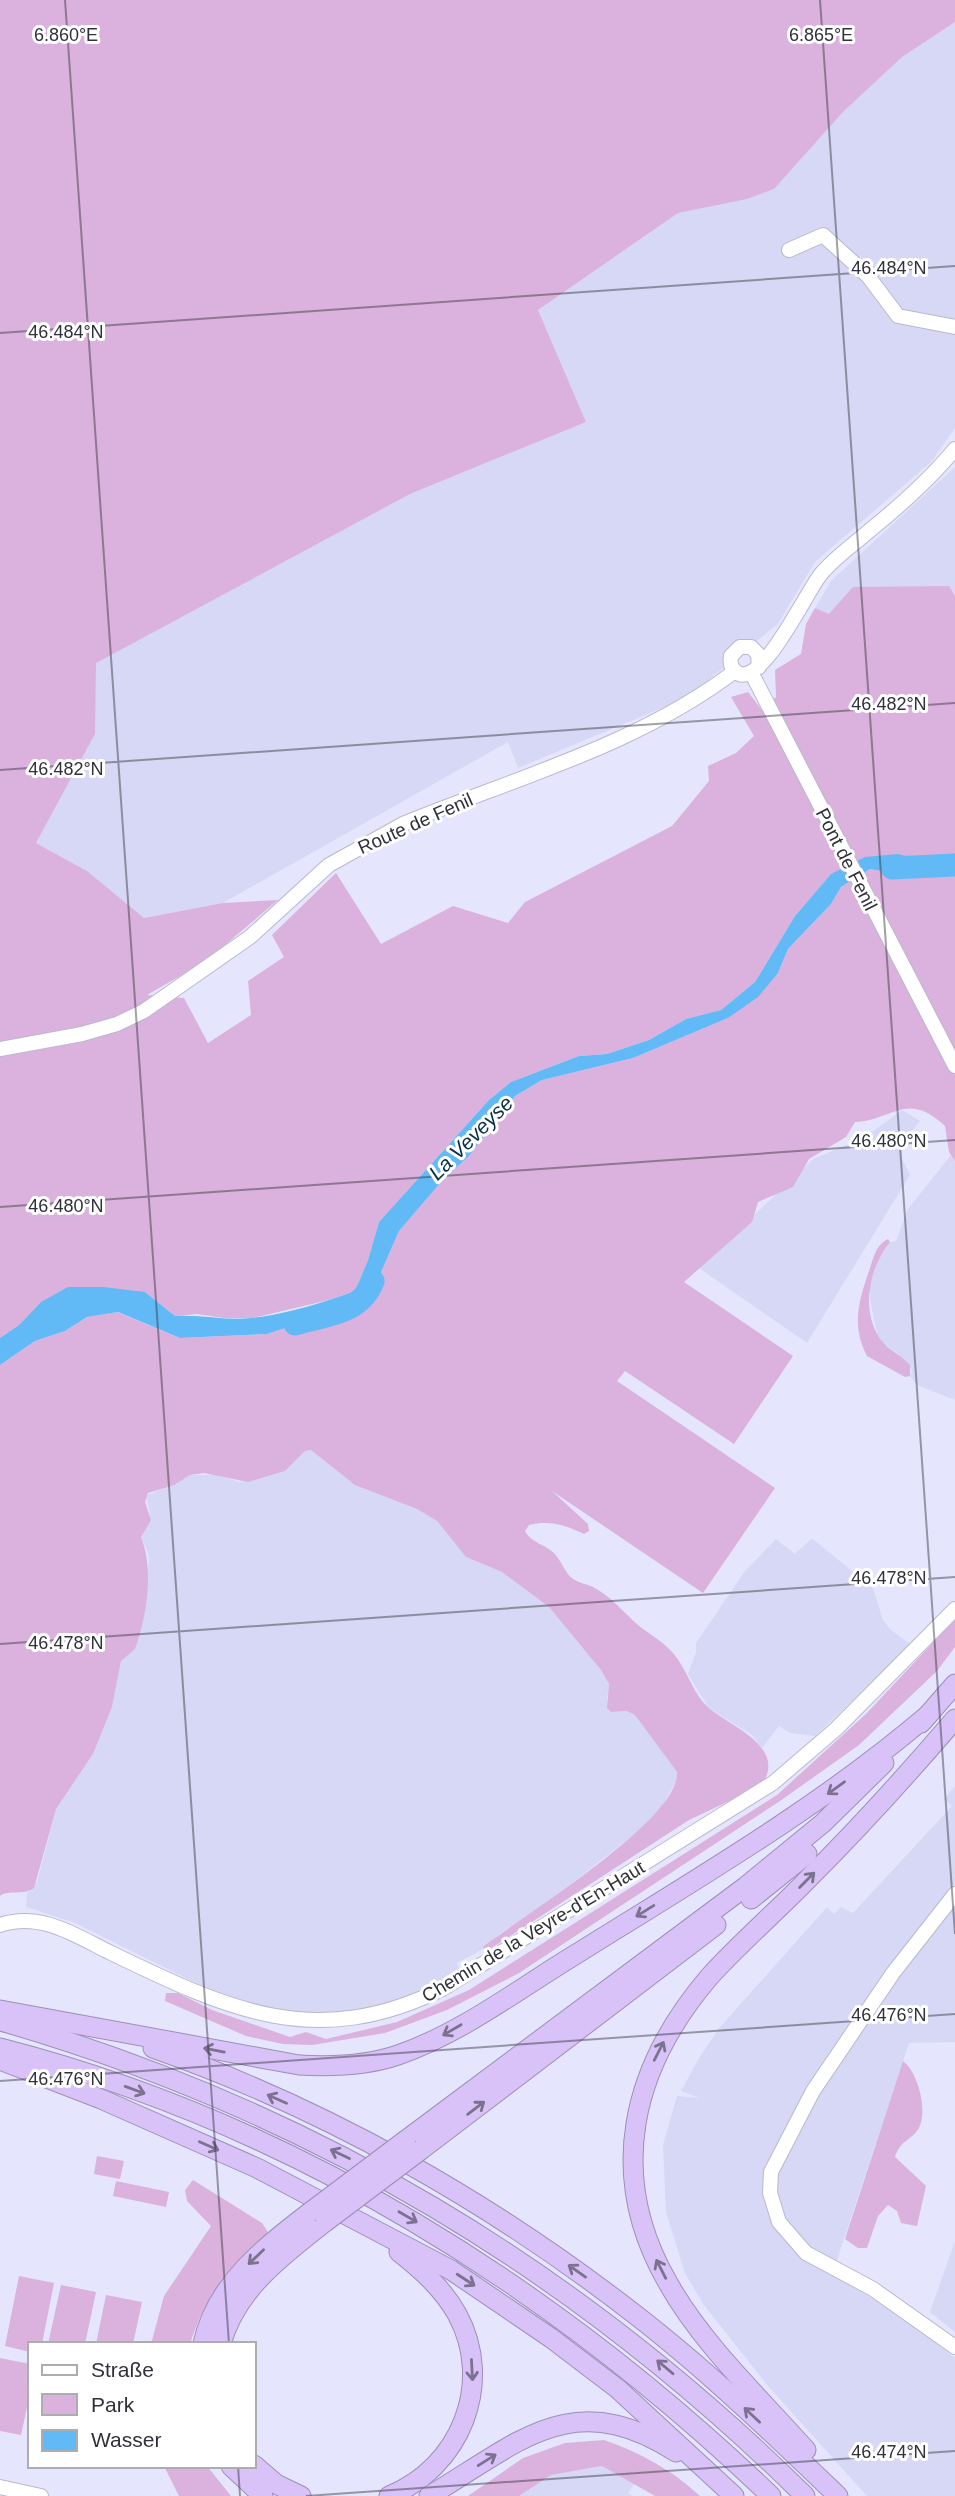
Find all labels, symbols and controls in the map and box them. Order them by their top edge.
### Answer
text: 6.860°E [34,25,98,45]
text: 6.865°E [789,25,853,45]
text: 46.484°N [851,258,927,278]
text: 46.484°N [28,322,104,342]
text: 46.482°N [851,694,927,714]
text: 46.482°N [28,759,104,779]
street label: Route de Fenil [354,789,476,858]
street label: Pont de Fenil [812,805,881,914]
water label: La Veveyse [424,1091,517,1184]
text: 46.480°N [851,1131,927,1151]
text: 46.480°N [28,1196,104,1216]
text: 46.478°N [851,1568,927,1588]
text: 46.478°N [28,1633,104,1653]
one-way arrow [828,1780,846,1795]
street label: Chemin de la Veyre-d'En-Haut [418,1856,649,2006]
one-way arrow [799,1872,816,1889]
one-way arrow [636,1904,656,1918]
text: 46.476°N [851,2005,927,2025]
one-way arrow [442,2023,462,2037]
one-way arrow [652,2041,666,2062]
one-way arrow [203,2043,226,2056]
text: 46.476°N [28,2069,104,2089]
one-way arrow [124,2085,146,2098]
one-way arrow [267,2092,288,2105]
one-way arrow [466,2101,485,2116]
one-way arrow [198,2140,219,2153]
one-way arrow [330,2147,351,2160]
one-way arrow [397,2211,417,2225]
one-way arrow [248,2248,265,2265]
one-way arrow [653,2259,667,2280]
one-way arrow [568,2264,587,2278]
one-way arrow [455,2273,475,2287]
legend [28,2342,256,2468]
text: Straße [91,2358,154,2381]
one-way arrow [466,2358,479,2381]
one-way arrow [656,2359,674,2375]
text: Park [91,2393,135,2416]
one-way arrow [744,2407,761,2424]
text: Wasser [91,2428,161,2451]
text: 46.474°N [851,2442,927,2462]
one-way arrow [477,2452,496,2467]

